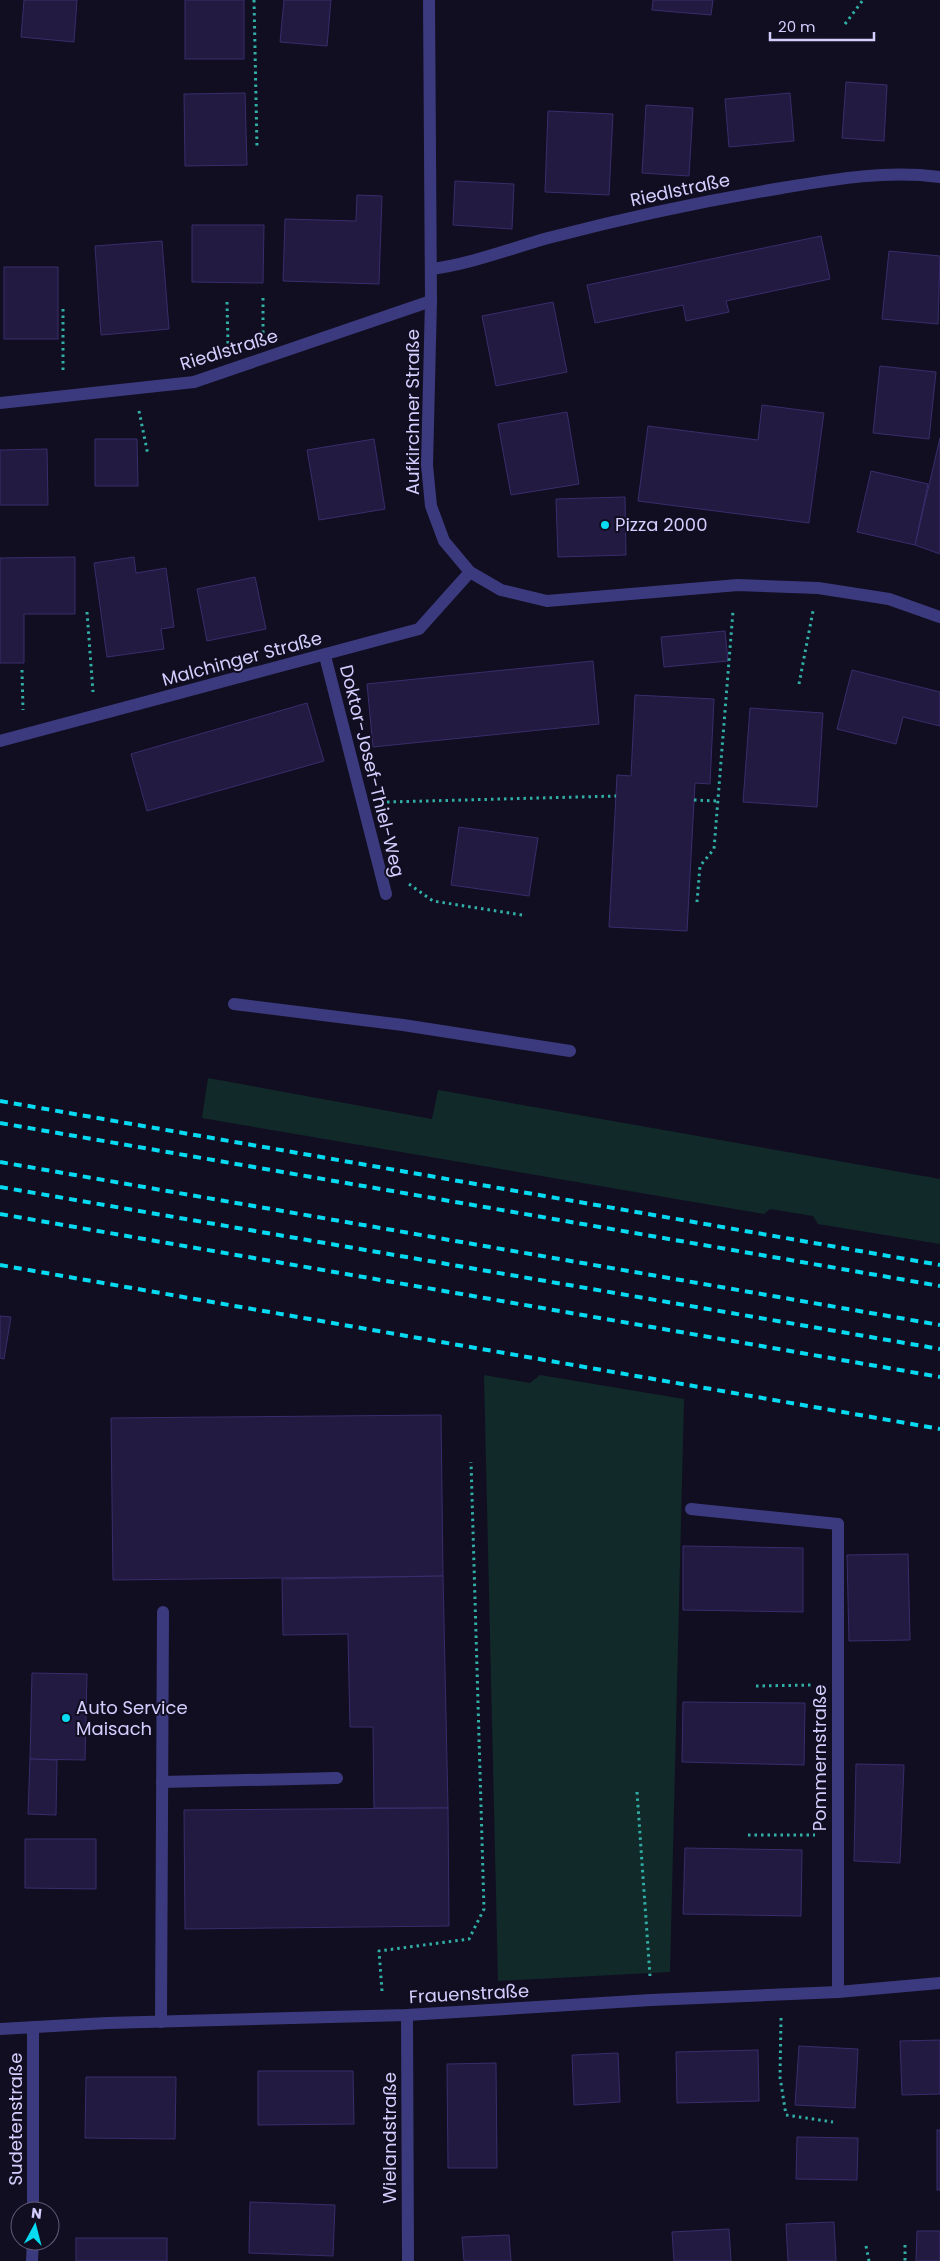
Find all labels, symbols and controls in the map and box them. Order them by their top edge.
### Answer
scale bar [770,10,874,42]
text: 20 m [778,16,816,37]
street label: Riedlstraße [628,167,732,212]
street label: Riedlstraße [177,323,281,376]
street label: Aufkirchner Straße [400,329,425,495]
place label: Pizza 2000 [615,512,707,537]
marker: Pizza 2000 [599,519,611,531]
street label: Malchinger Straße [159,625,325,692]
street label: Doktor-Josef-Thiel-Weg [334,662,411,880]
street label: Pommernstraße [807,1685,832,1831]
place label: Auto Service Maisach [76,1695,188,1741]
marker: Auto Service Maisach [60,1712,72,1724]
street label: Frauenstraße [408,1978,530,2009]
street label: Sudetenstraße [3,2053,28,2185]
street label: Wielandstraße [377,2072,402,2204]
north arrow [10,2201,60,2251]
text: N [30,2203,43,2224]

